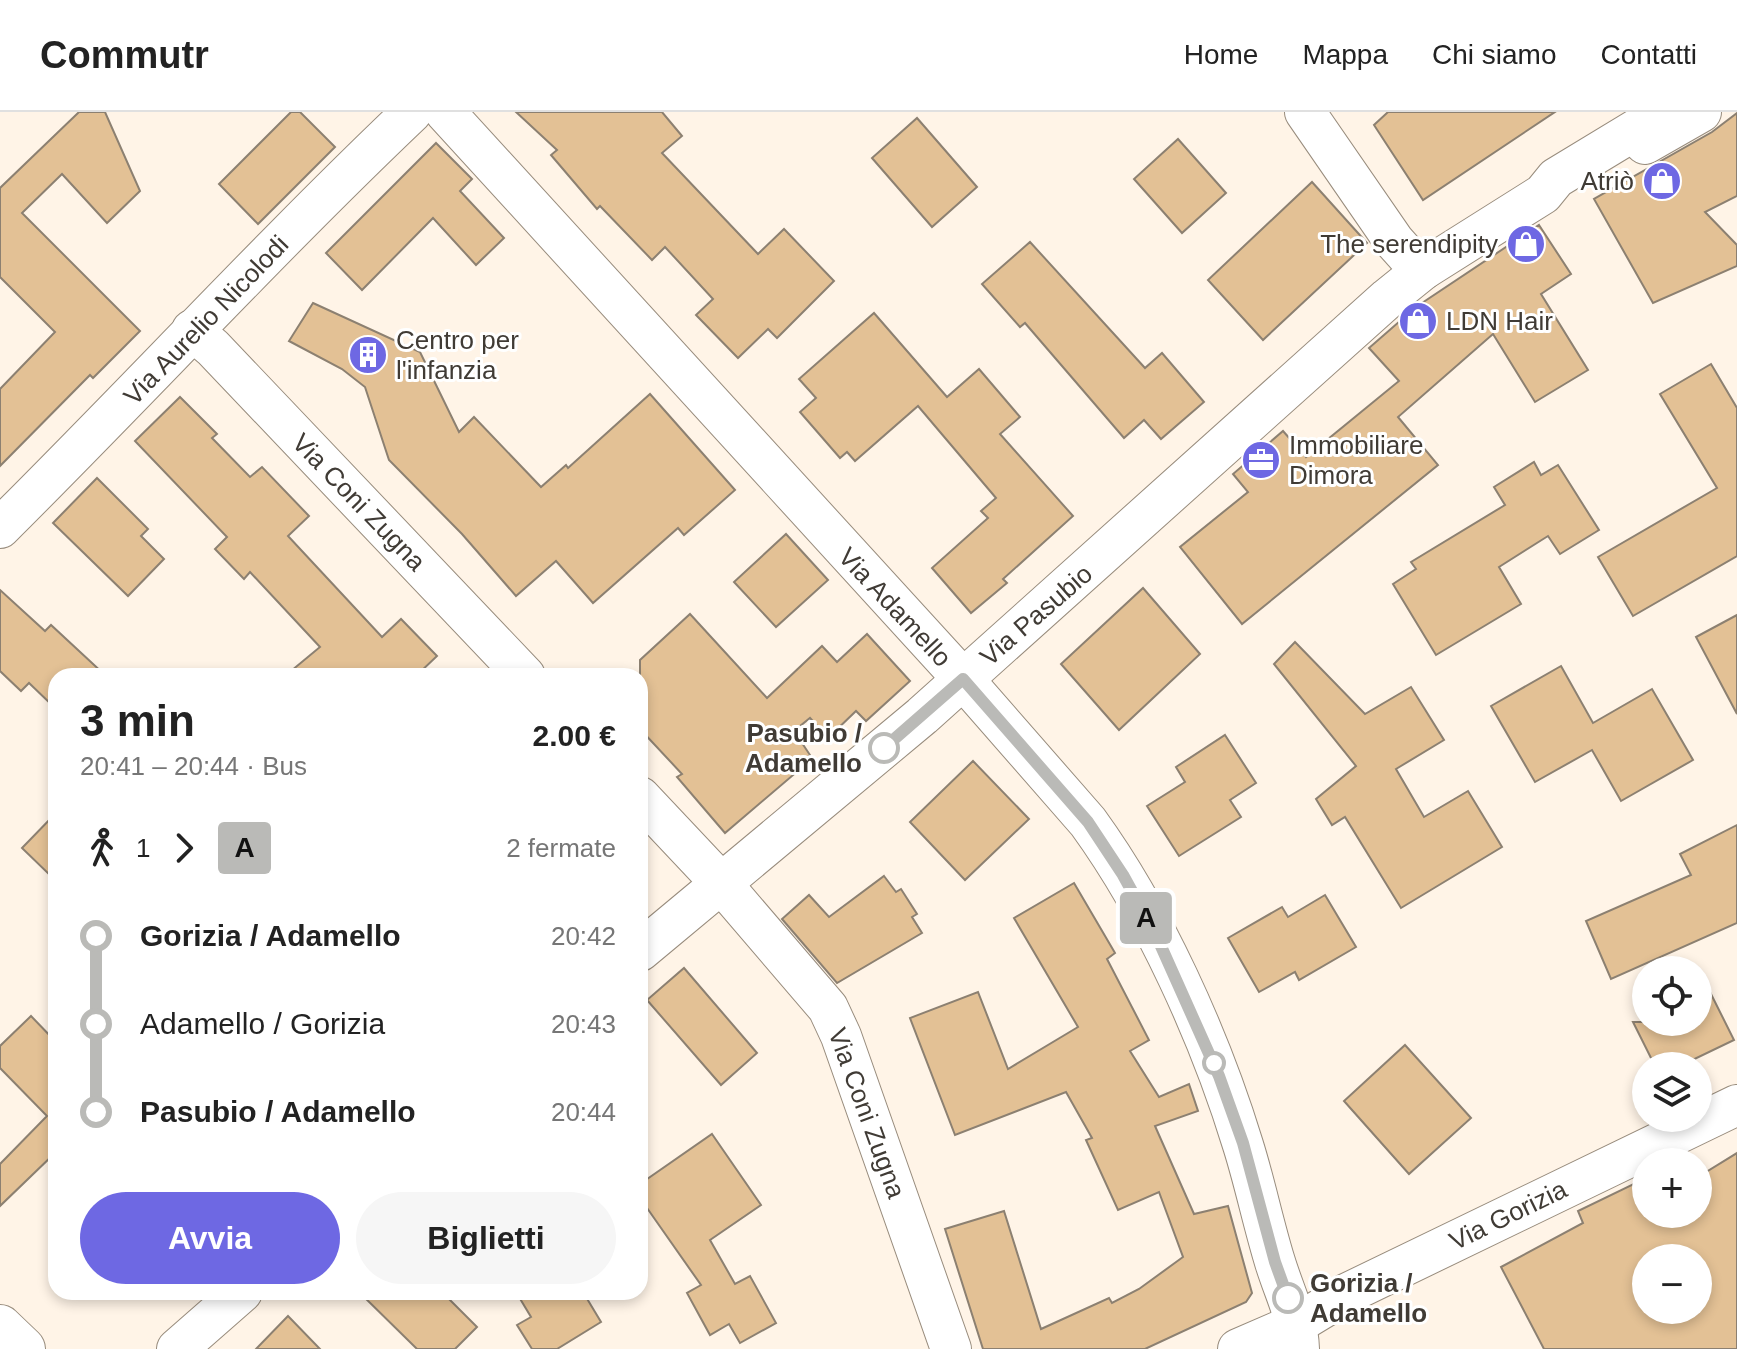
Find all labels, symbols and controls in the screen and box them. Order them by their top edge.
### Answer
text: Commutr [40,34,209,76]
text: Home [1184,39,1258,70]
text: Mappa [1302,39,1388,70]
text: Chi siamo [1432,39,1557,70]
text: Contatti [1601,39,1697,70]
shop icon: Atriò [1641,160,1683,202]
place label: Atriò [1581,166,1634,196]
shop icon: The serendipity [1505,223,1547,265]
street label: Via Aurelio Nicolodi [118,229,294,411]
place label: The serendipity [1320,229,1498,259]
shop icon: LDN Hair [1397,300,1439,342]
place label: LDN Hair [1446,306,1553,336]
place label: Centro per l'infanzia [396,325,519,385]
building icon: Centro per l'infanzia [347,334,389,376]
street label: Via Coni Zugna [286,427,432,577]
place label: Immobiliare Dimora [1289,430,1423,490]
office icon: Immobiliare Dimora [1240,439,1282,481]
street label: Via Adamello [832,541,958,673]
street label: Via Pasubio [974,558,1098,672]
text: 3 min [80,696,195,745]
place label: Pasubio / Adamello [745,718,862,778]
text: 2.00 € [533,719,616,752]
marker: Pasubio / Adamello [869,733,899,763]
text: 20:41 – 20:44 · Bus [80,751,307,781]
icon: walk [80,826,124,870]
icon: forward [162,826,206,870]
text: A [234,832,255,863]
text: 1 [136,833,150,863]
text: 2 fermate [506,833,616,863]
line badge: A [1120,892,1172,944]
text: A [1136,902,1156,933]
text: Gorizia / Adamello [140,919,401,952]
text: 20:42 [551,921,616,951]
map controls [1632,956,1712,1324]
button: locate [1632,956,1712,1036]
text: Adamello / Gorizia [140,1007,385,1040]
text: 20:43 [551,1009,616,1039]
street label: Via Coni Zugna [822,1024,912,1203]
unlabelled marker [1203,1052,1225,1074]
button: layers [1632,1052,1712,1132]
text: Pasubio / Adamello [140,1095,416,1128]
text: 20:44 [551,1097,616,1127]
button: + [1632,1148,1712,1228]
street label: Via Gorizia [1444,1174,1572,1256]
button: Avvia [80,1192,340,1284]
button: Biglietti [356,1192,616,1284]
button: − [1632,1244,1712,1324]
place label: Gorizia / Adamello [1310,1268,1427,1328]
marker: Gorizia / Adamello [1273,1283,1303,1313]

